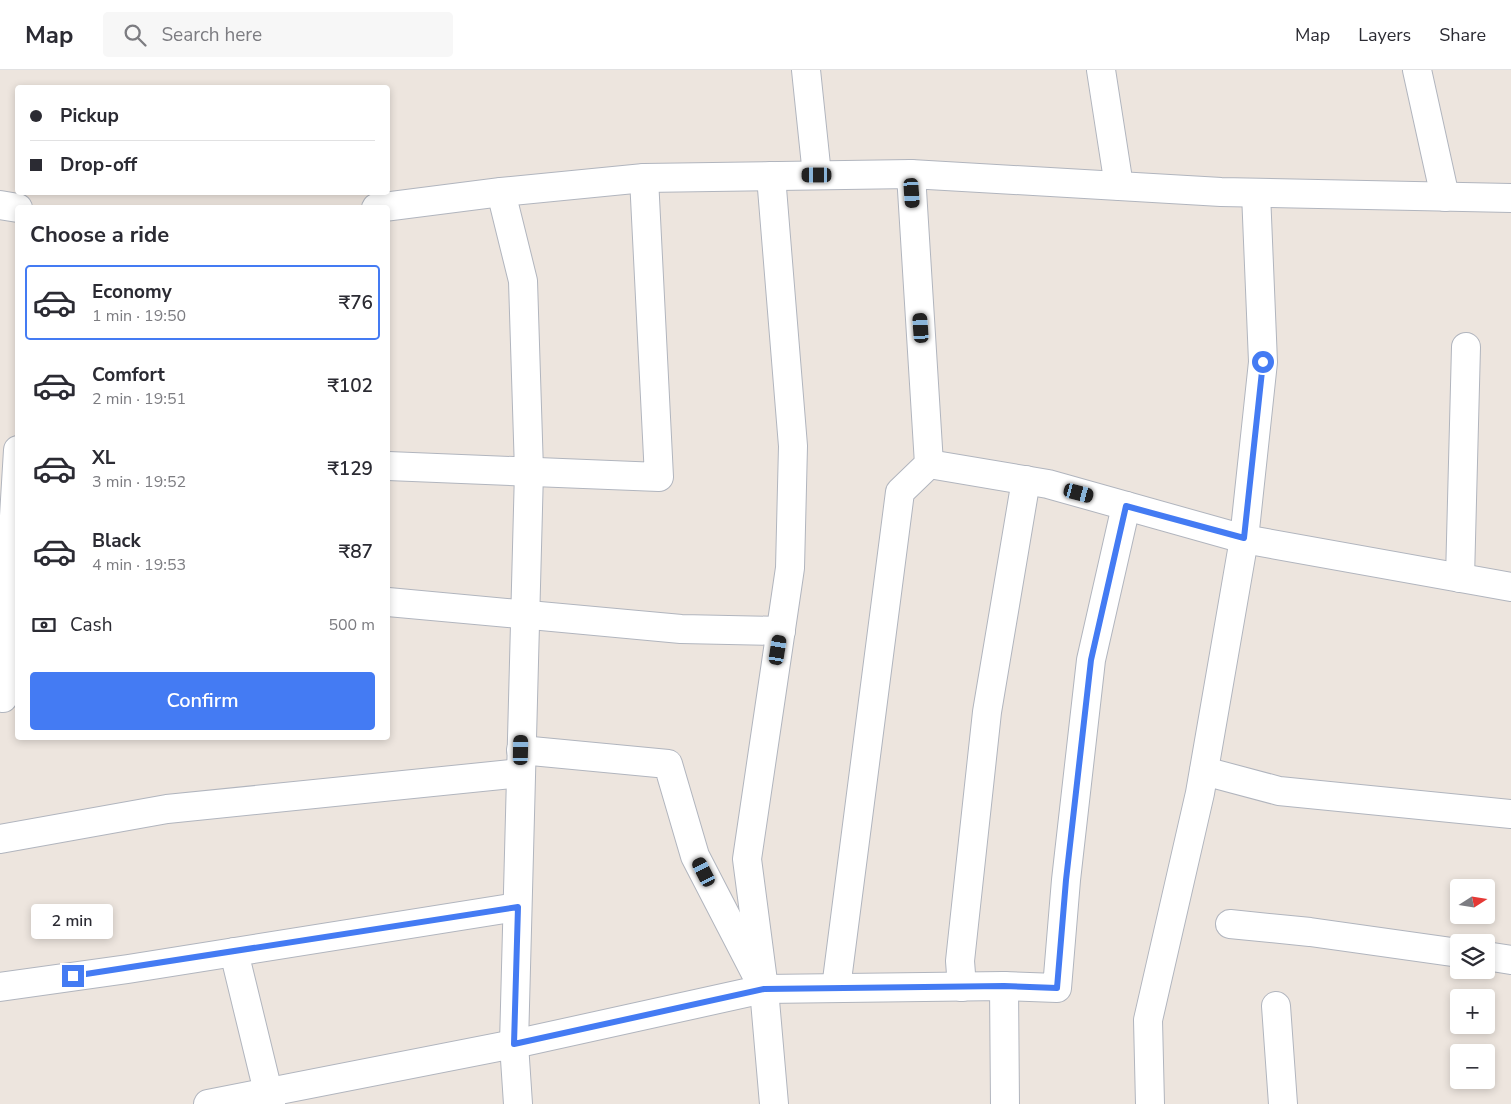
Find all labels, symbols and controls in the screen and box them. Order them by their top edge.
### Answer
search box [103,12,453,57]
text: Map [25,19,73,51]
icon: search [121,21,149,49]
text: Search here [161,22,262,48]
text: Map [1295,23,1330,47]
text: Layers [1358,23,1411,47]
text: Share [1439,23,1486,47]
text: Pickup [60,103,119,129]
text: Drop-off [60,152,137,178]
car [802,168,832,183]
car [903,178,920,208]
text: Choose a ride [30,220,169,250]
text: Economy [92,279,172,305]
icon: car [32,280,77,325]
text: ₹76 [339,290,373,316]
text: 1 min · 19:50 [92,305,186,327]
car [912,313,929,343]
route start [1252,351,1274,373]
text: Comfort [92,362,165,388]
icon: car [32,363,77,408]
text: ₹102 [327,373,373,399]
text: 2 min · 19:51 [92,388,186,410]
text: XL [92,445,115,471]
icon: car [32,446,77,491]
text: ₹129 [327,456,373,482]
text: 3 min · 19:52 [92,471,186,493]
car [1062,482,1095,504]
text: Black [92,528,141,554]
icon: car [32,529,77,574]
text: ₹87 [339,539,373,565]
text: 4 min · 19:53 [92,554,186,576]
icon: cash [30,611,58,639]
text: Cash [70,612,112,638]
text: 500 m [328,614,375,636]
car [768,634,787,666]
button: Confirm [30,672,375,730]
car [513,735,528,765]
car [690,855,717,889]
north arrow [1450,879,1495,924]
map controls [1450,879,1495,1089]
callout: 2 min [32,904,114,938]
text: 2 min [52,910,92,932]
button: layers [1450,934,1495,979]
route end [62,965,84,987]
button: + [1450,989,1495,1034]
button: − [1450,1044,1495,1089]

